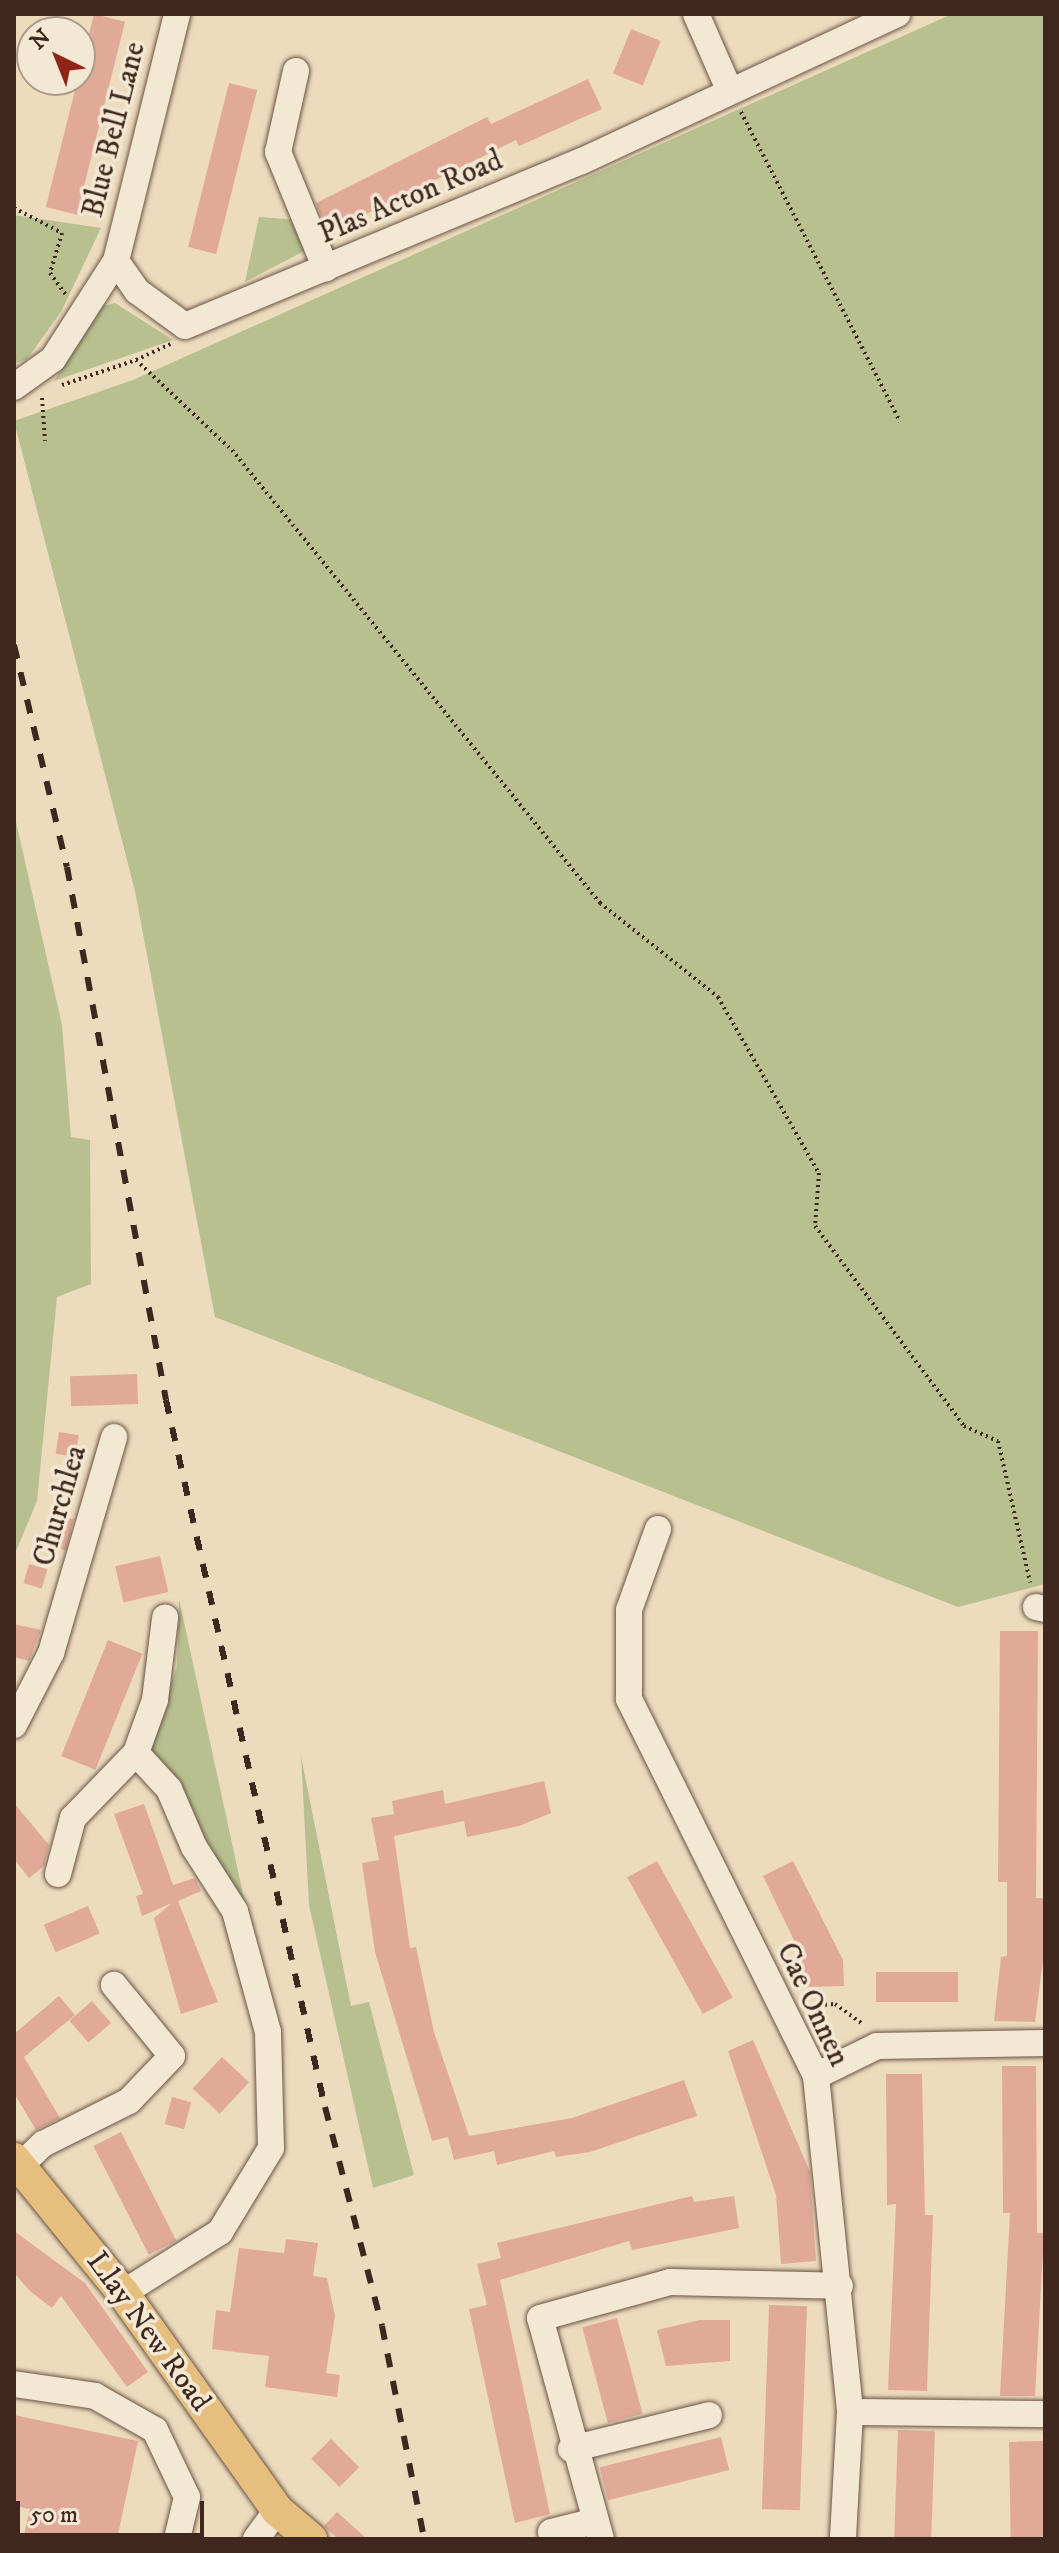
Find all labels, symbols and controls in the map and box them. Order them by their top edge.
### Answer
north arrow [16,16,96,96]
text: N [25,24,56,56]
street label: Blue Bell Lane [76,39,154,221]
street label: Plas Acton Road [314,143,508,253]
street label: Churchlea [27,1442,95,1570]
street label: Cae Onnen [768,1938,856,2072]
street label: Llay New Road [78,2245,218,2419]
scale bar [20,2485,208,2535]
text: 50 m [30,2500,78,2530]

